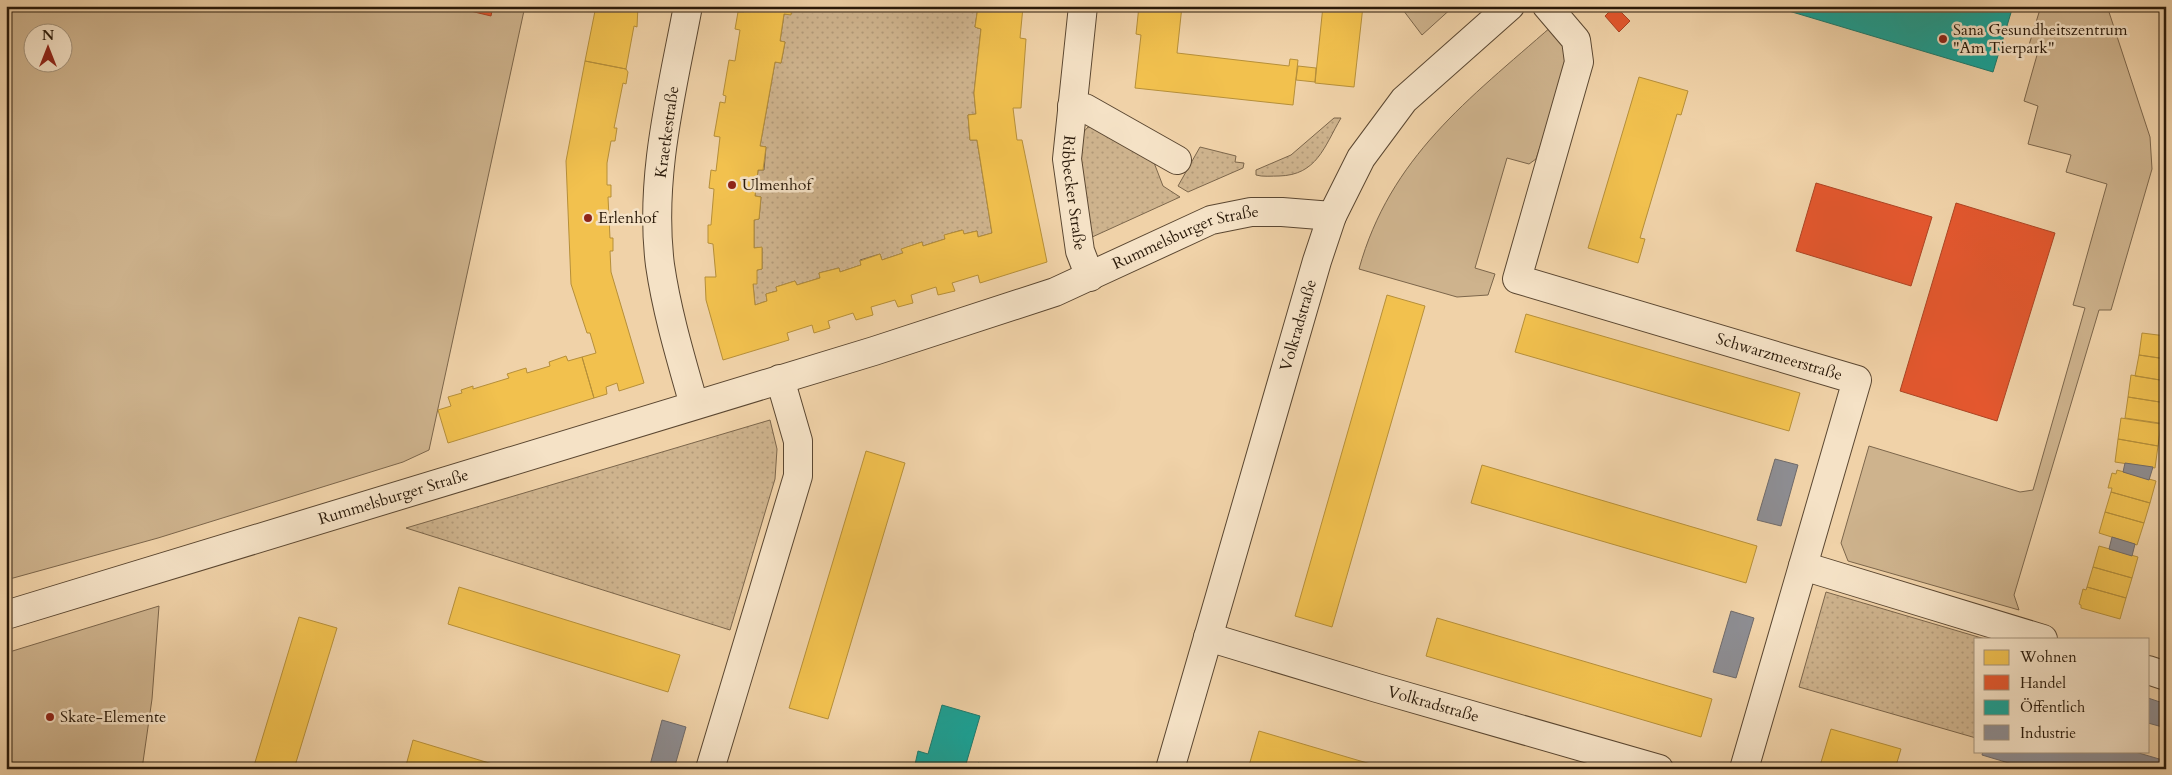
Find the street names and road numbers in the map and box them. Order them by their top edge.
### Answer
street label: Kraetkestraße [650,85,684,179]
street label: Ribbecker Straße [1056,134,1091,252]
street label: Rummelsburger Straße [1109,201,1259,275]
street label: Volkradstraße [1275,277,1322,374]
street label: Schwarzmeerstraße [1713,328,1845,386]
street label: Rummelsburger Straße [316,464,471,530]
street label: Volkradstraße [1385,681,1482,728]

